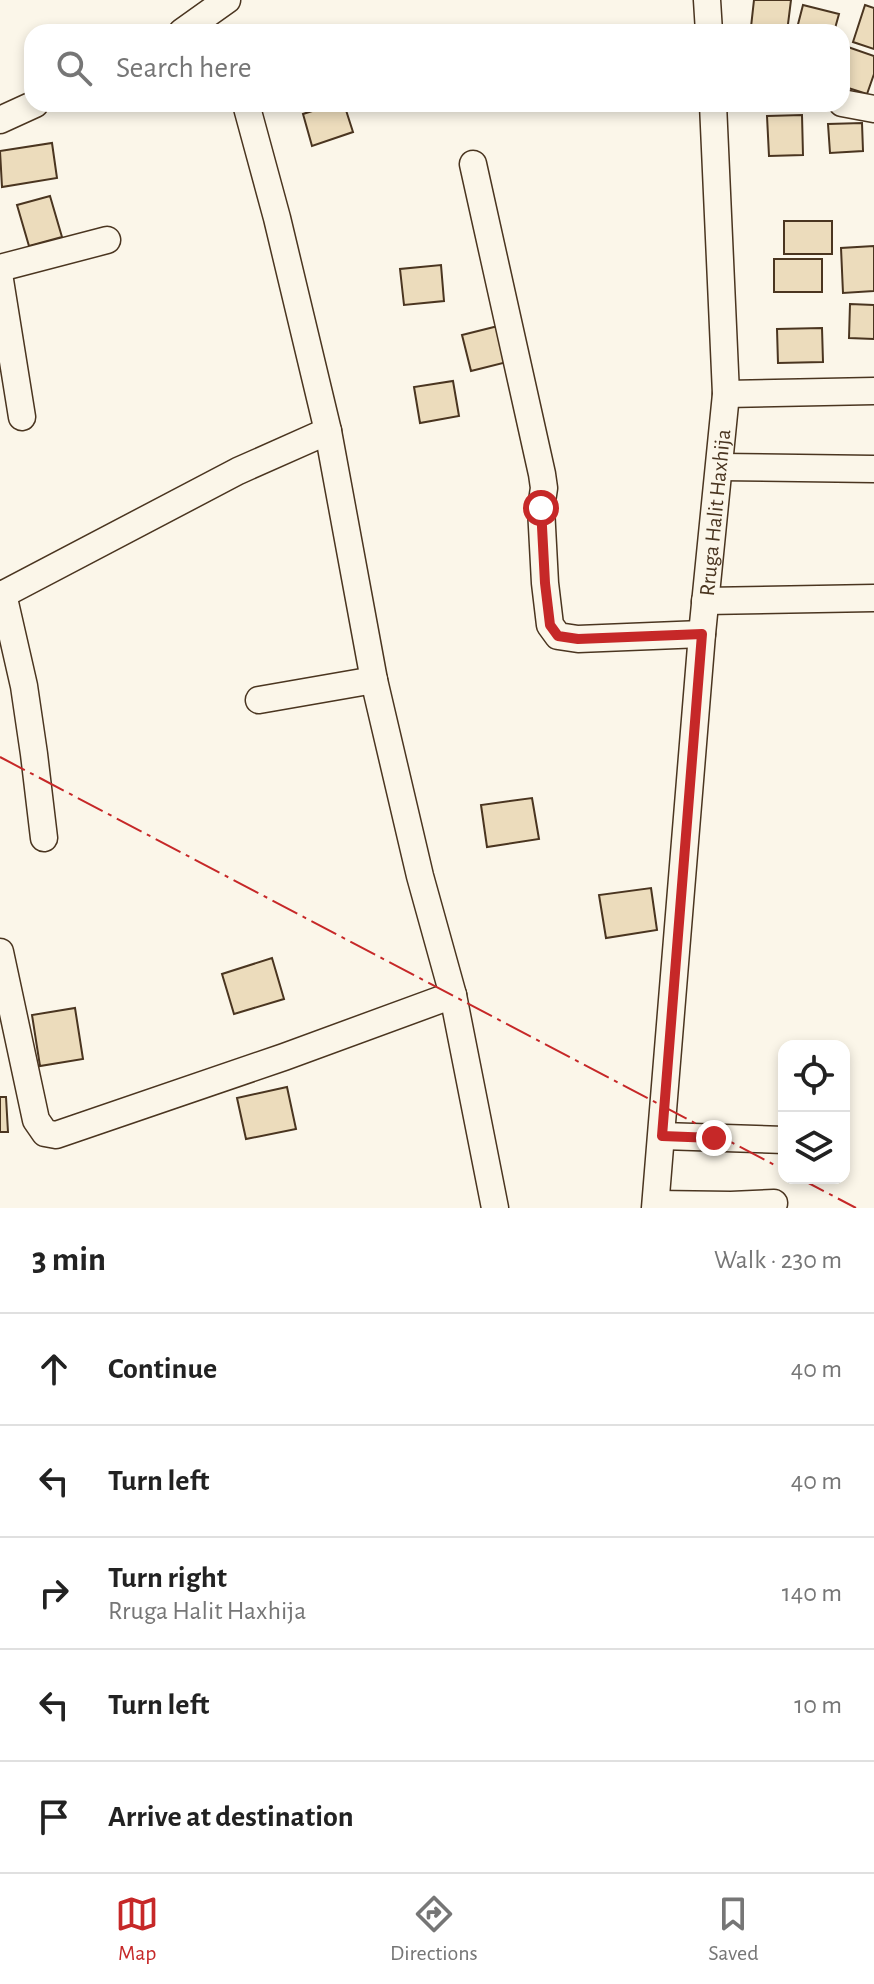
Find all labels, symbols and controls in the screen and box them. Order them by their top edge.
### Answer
search box [24,24,850,112]
icon: search [52,46,96,90]
text: Search here [116,53,252,83]
street label: Rruga Halit Haxhija [696,428,734,597]
route start [523,490,559,526]
map controls [778,1040,850,1184]
button: locate [778,1040,850,1112]
button: layers [778,1112,850,1184]
route end [696,1120,732,1156]
text: 3 min [32,1243,106,1277]
text: Walk · 230 m [714,1247,842,1273]
icon: ahead [32,1347,76,1391]
text: Continue [108,1354,217,1384]
text: 40 m [791,1356,842,1382]
icon: left [32,1459,76,1503]
text: Turn left [108,1466,209,1496]
text: 40 m [791,1468,842,1494]
text: Turn right [108,1563,227,1593]
icon: right [32,1571,76,1615]
text: 140 m [782,1580,842,1606]
text: Rruga Halit Haxhija [108,1598,306,1624]
icon: left [32,1683,76,1727]
text: Turn left [108,1690,209,1720]
text: 10 m [794,1692,842,1718]
icon: arrive [32,1795,76,1839]
text: Arrive at destination [108,1802,354,1832]
tab: Map [115,1892,159,1966]
tab: Directions [390,1892,478,1966]
tab: Saved [708,1892,759,1966]

